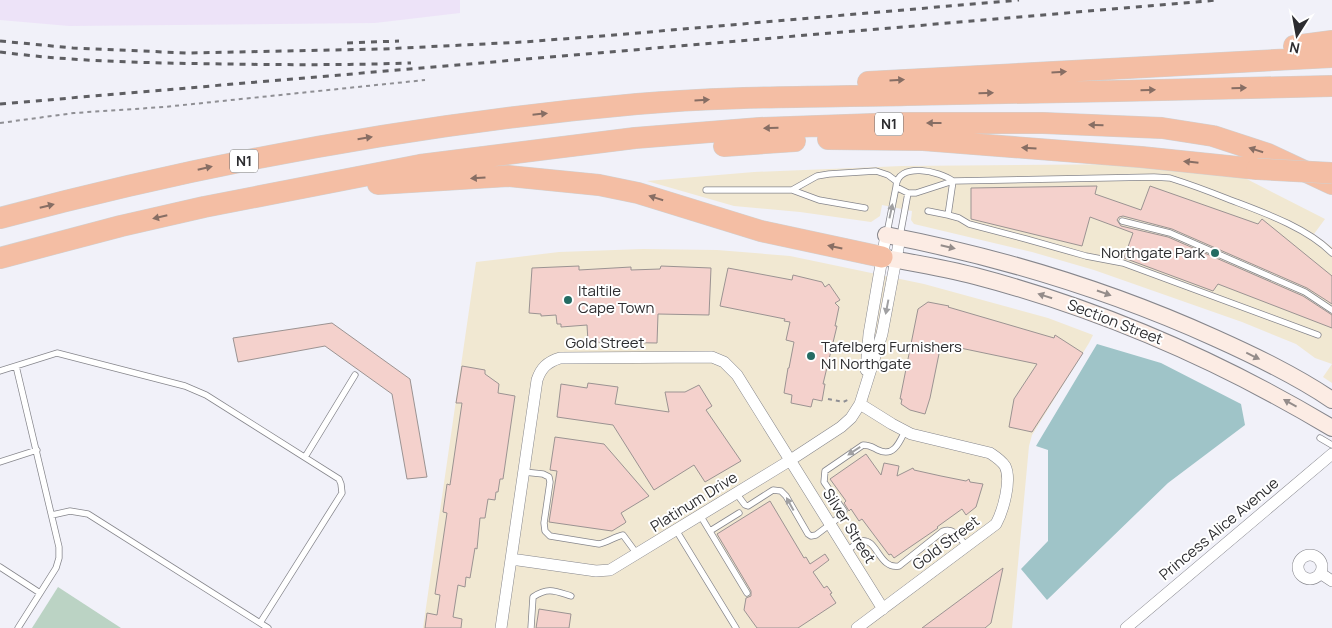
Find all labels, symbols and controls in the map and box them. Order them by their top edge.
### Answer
north arrow [1272,10,1322,60]
text: N [1288,38,1301,59]
one-way arrow [1051,68,1067,76]
one-way arrow [889,76,905,84]
one-way arrow [1231,84,1247,92]
one-way arrow [1141,86,1157,94]
one-way arrow [978,89,994,97]
one-way arrow [694,96,710,104]
one-way arrow [532,110,548,118]
road number: N1 [875,112,903,136]
one-way arrow [925,119,941,127]
one-way arrow [1088,121,1104,129]
one-way arrow [763,124,779,132]
one-way arrow [357,134,373,142]
one-way arrow [1021,144,1037,152]
one-way arrow [1248,145,1263,153]
road number: N1 [230,150,258,172]
one-way arrow [1183,158,1199,166]
one-way arrow [198,164,213,172]
one-way arrow [469,175,485,183]
one-way arrow [648,194,663,202]
one-way arrow [40,201,55,209]
one-way arrow [887,203,895,219]
one-way arrow [152,213,167,221]
place label: Northgate Park [1101,242,1206,263]
one-way arrow [827,243,842,251]
one-way arrow [940,243,955,251]
marker: Northgate Park [1209,247,1221,259]
place label: Italtile Cape Town [578,280,655,318]
one-way arrow [1096,290,1111,297]
one-way arrow [1038,292,1053,300]
marker: Italtile Cape Town [562,294,574,306]
street label: Section Street [1064,294,1166,349]
one-way arrow [882,300,890,316]
street label: Gold Street [566,332,644,353]
place label: Tafelberg Furnishers N1 Northgate [821,336,962,374]
marker: Tafelberg Furnishers N1 Northgate [805,350,817,362]
one-way arrow [1246,352,1261,360]
one-way arrow [1283,399,1297,407]
one-way arrow [847,446,861,456]
street label: Platinum Drive [646,466,741,537]
street label: Princess Alice Avenue [1154,472,1283,585]
street label: Silver Street [818,484,881,567]
one-way arrow [786,497,795,510]
street label: Gold Street [908,510,984,575]

